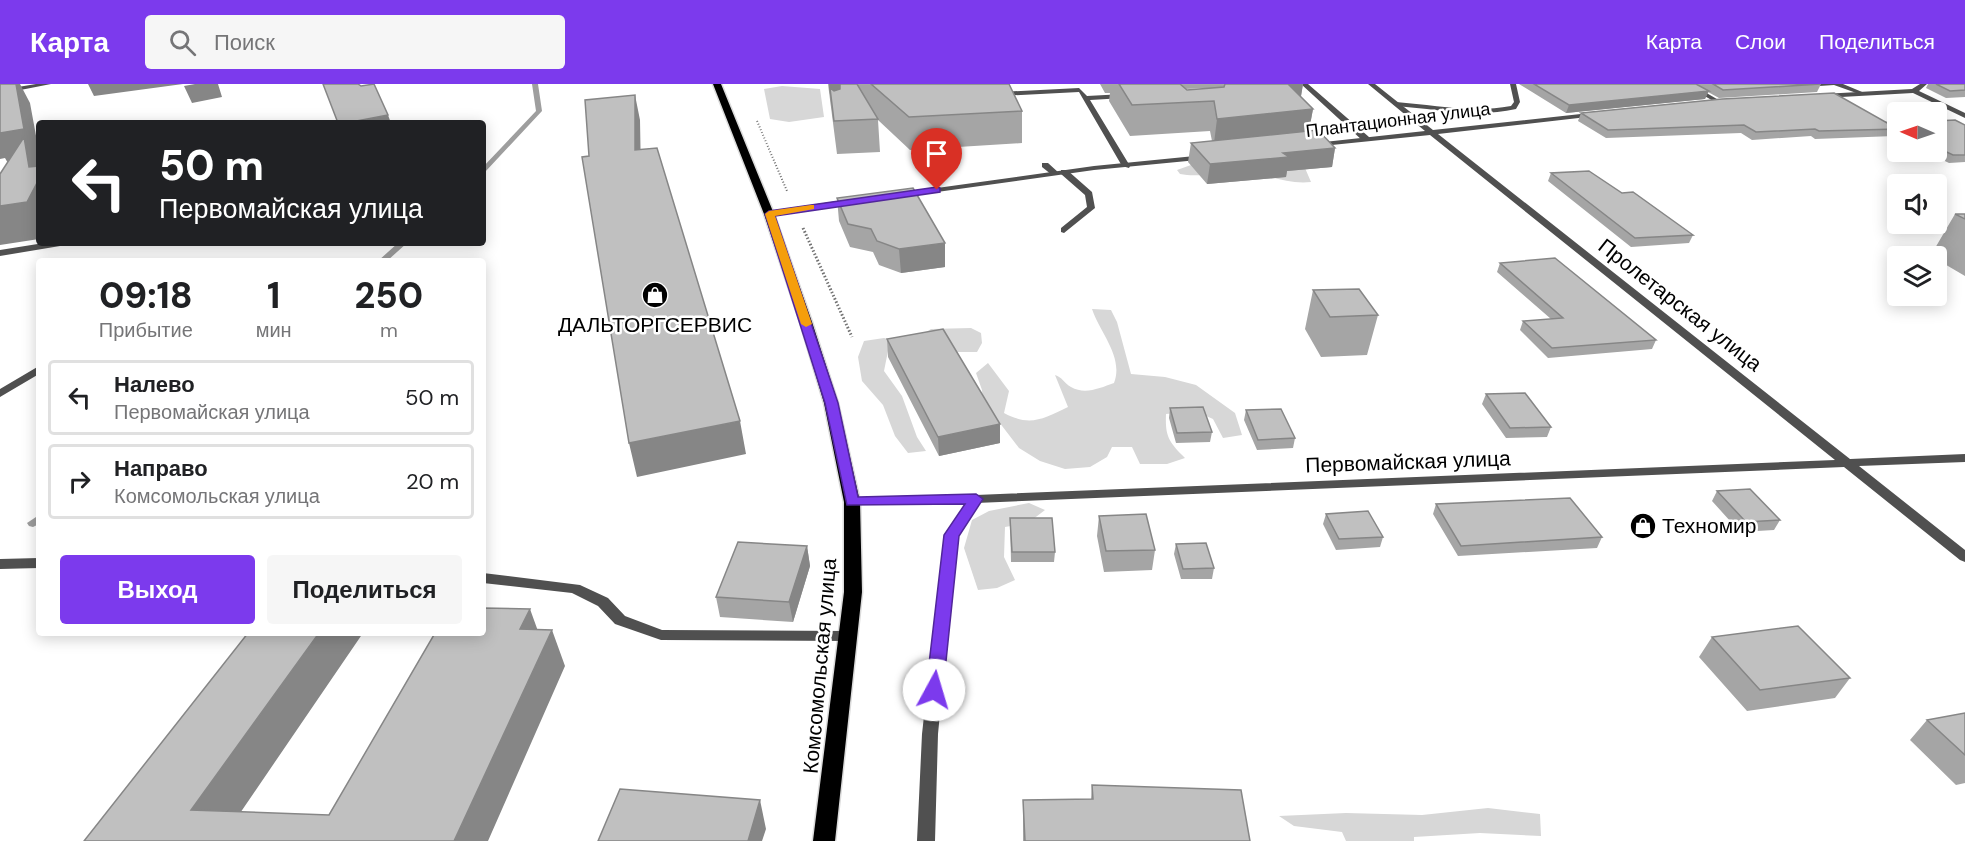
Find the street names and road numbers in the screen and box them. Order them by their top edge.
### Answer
street label: Плантационная улица [1304,97,1493,143]
street label: Пролетарская улица [1592,232,1768,378]
street label: Первомайская улица [1305,444,1511,480]
street label: Комсомольская улица [797,557,843,775]

